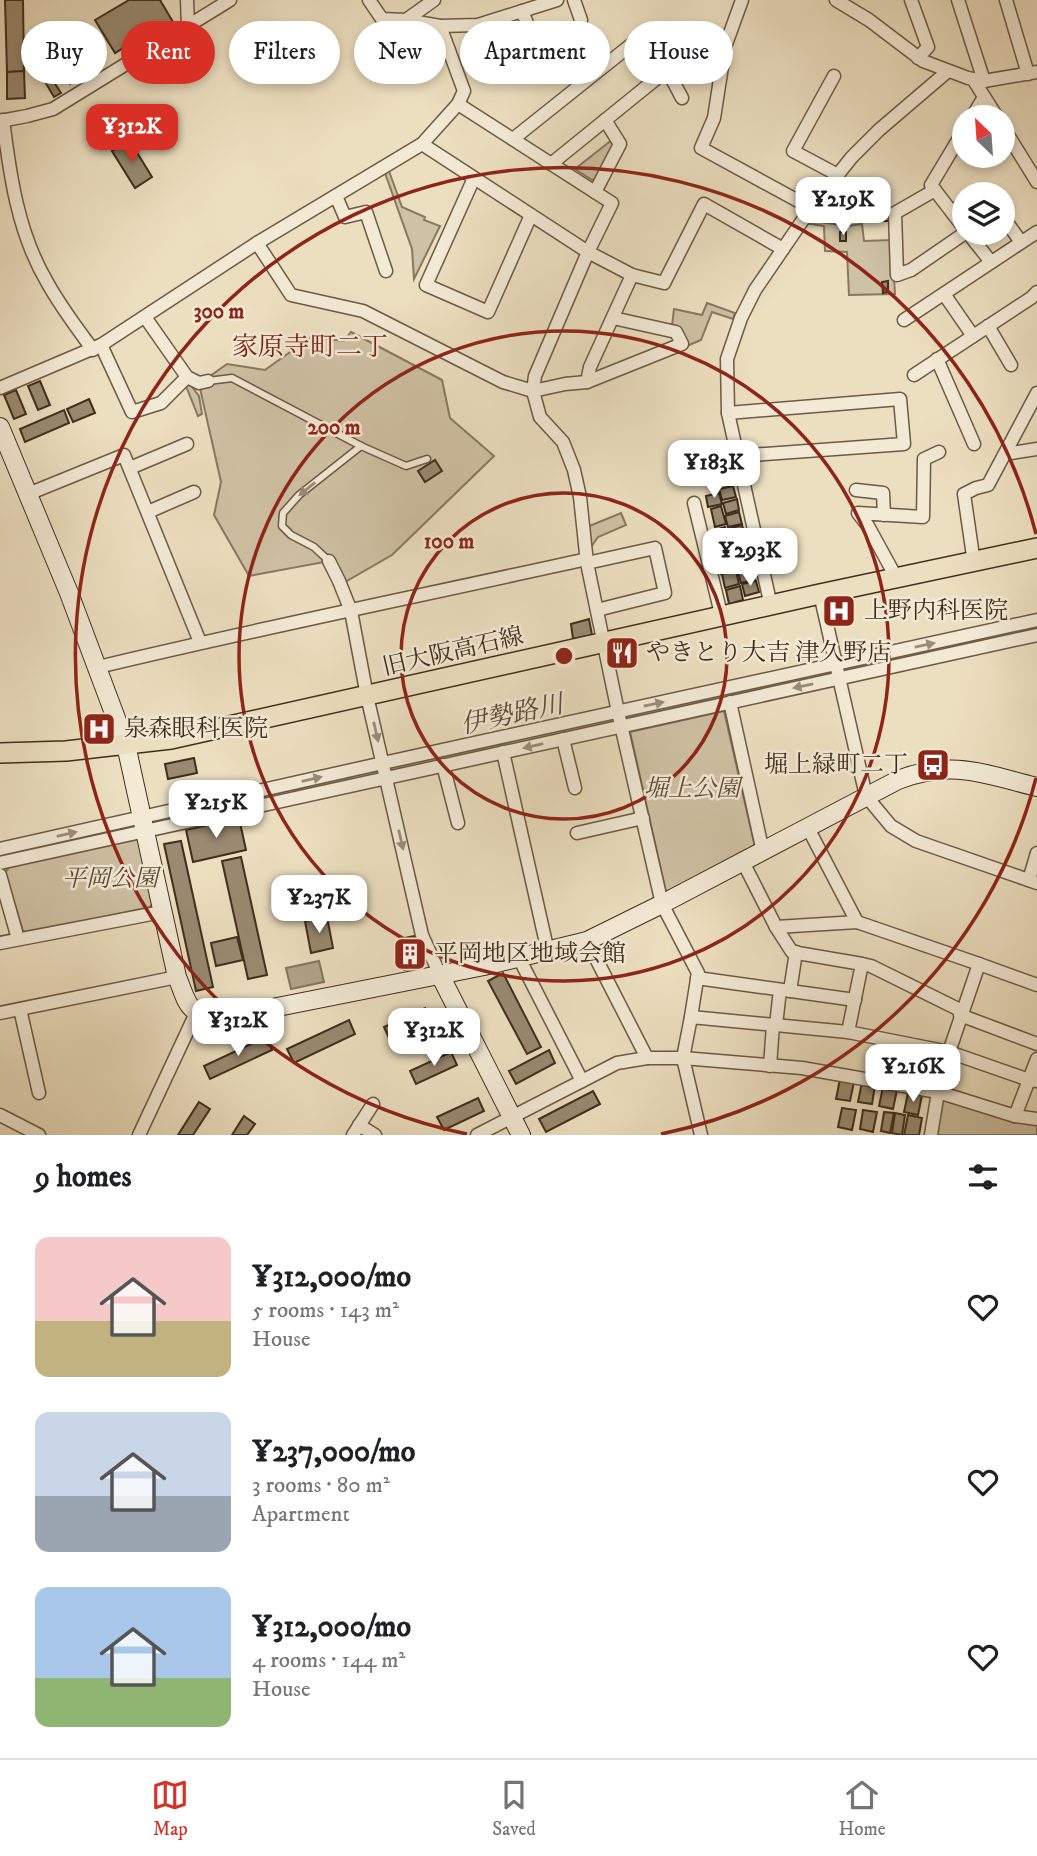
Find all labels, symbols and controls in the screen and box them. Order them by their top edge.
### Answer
chip: Buy [21,21,107,84]
chip: Rent [121,21,215,84]
chip: Filters [229,21,340,84]
chip: New [354,21,446,84]
chip: Apartment [460,21,610,84]
chip: House [624,21,733,84]
pin: ¥312K [83,104,181,164]
north arrow [952,105,1015,168]
map controls [952,105,1015,245]
text: ¥312K [102,112,162,141]
pin: ¥219K [794,177,892,237]
button: layers [952,182,1015,245]
text: ¥219K [812,185,874,214]
text: 300 m [194,299,245,325]
district label: 家原寺町二丁 [232,331,388,364]
text: 200 m [307,415,361,441]
pin: ¥183K [665,440,763,500]
text: ¥183K [684,448,744,477]
one-way arrow [299,481,317,496]
pin: ¥293K [701,528,799,588]
text: 100 m [424,529,474,555]
text: ¥293K [719,536,781,565]
hospital icon: 上野内科医院 [820,592,858,630]
place label: 上野内科医院 [864,596,1008,626]
street label: 旧大阪高石線 [379,621,527,683]
restaurant icon: やきとり大吉 津久野店 [603,634,641,672]
place label: やきとり大吉 津久野店 [646,638,891,668]
one-way arrow [914,640,936,651]
centre of rings [552,644,576,668]
one-way arrow [792,680,814,691]
water label: 伊勢路川 [458,687,569,742]
one-way arrow [643,699,665,710]
hospital icon: 泉森眼科医院 [80,710,118,748]
place label: 泉森眼科医院 [124,714,268,744]
one-way arrow [370,721,381,743]
one-way arrow [522,740,544,751]
bus stop icon: 堀上緑町二丁 [914,746,952,784]
place label: 堀上緑町二丁 [764,750,908,780]
one-way arrow [301,773,323,784]
park label: 堀上公園 [644,774,744,804]
pin: ¥215K [167,780,265,840]
text: ¥215K [185,788,247,817]
one-way arrow [56,828,78,839]
one-way arrow [396,829,407,851]
park label: 平岡公園 [62,864,162,894]
pin: ¥237K [270,876,368,935]
text: ¥237K [287,883,351,912]
building icon: 平岡地区地域会館 [391,935,429,973]
place label: 平岡地区地域会館 [434,939,626,969]
pin: ¥312K [189,998,287,1058]
text: ¥312K [208,1006,268,1035]
pin: ¥312K [385,1009,483,1068]
text: ¥312K [404,1016,464,1045]
pin: ¥216K [864,1044,962,1104]
text: ¥216K [881,1052,945,1081]
icon: filters [964,1158,1002,1196]
text: 9 homes [35,1159,132,1196]
text: ¥312,000/mo [252,1259,411,1296]
icon: home [91,1265,175,1349]
icon: heart [964,1288,1002,1326]
text: 5 rooms · 143 m² [252,1296,399,1325]
text: House [252,1325,310,1354]
text: ¥237,000/mo [252,1434,415,1471]
icon: home [91,1440,175,1524]
icon: heart [964,1463,1002,1501]
text: 3 rooms · 80 m² [252,1471,390,1500]
text: Apartment [252,1500,350,1529]
text: ¥312,000/mo [252,1609,411,1646]
icon: home [91,1615,175,1699]
icon: heart [964,1638,1002,1676]
text: 4 rooms · 144 m² [252,1646,405,1675]
text: House [252,1675,310,1704]
tab: Map [151,1776,189,1841]
tab: Saved [492,1776,536,1841]
tab: Home [839,1776,886,1841]

